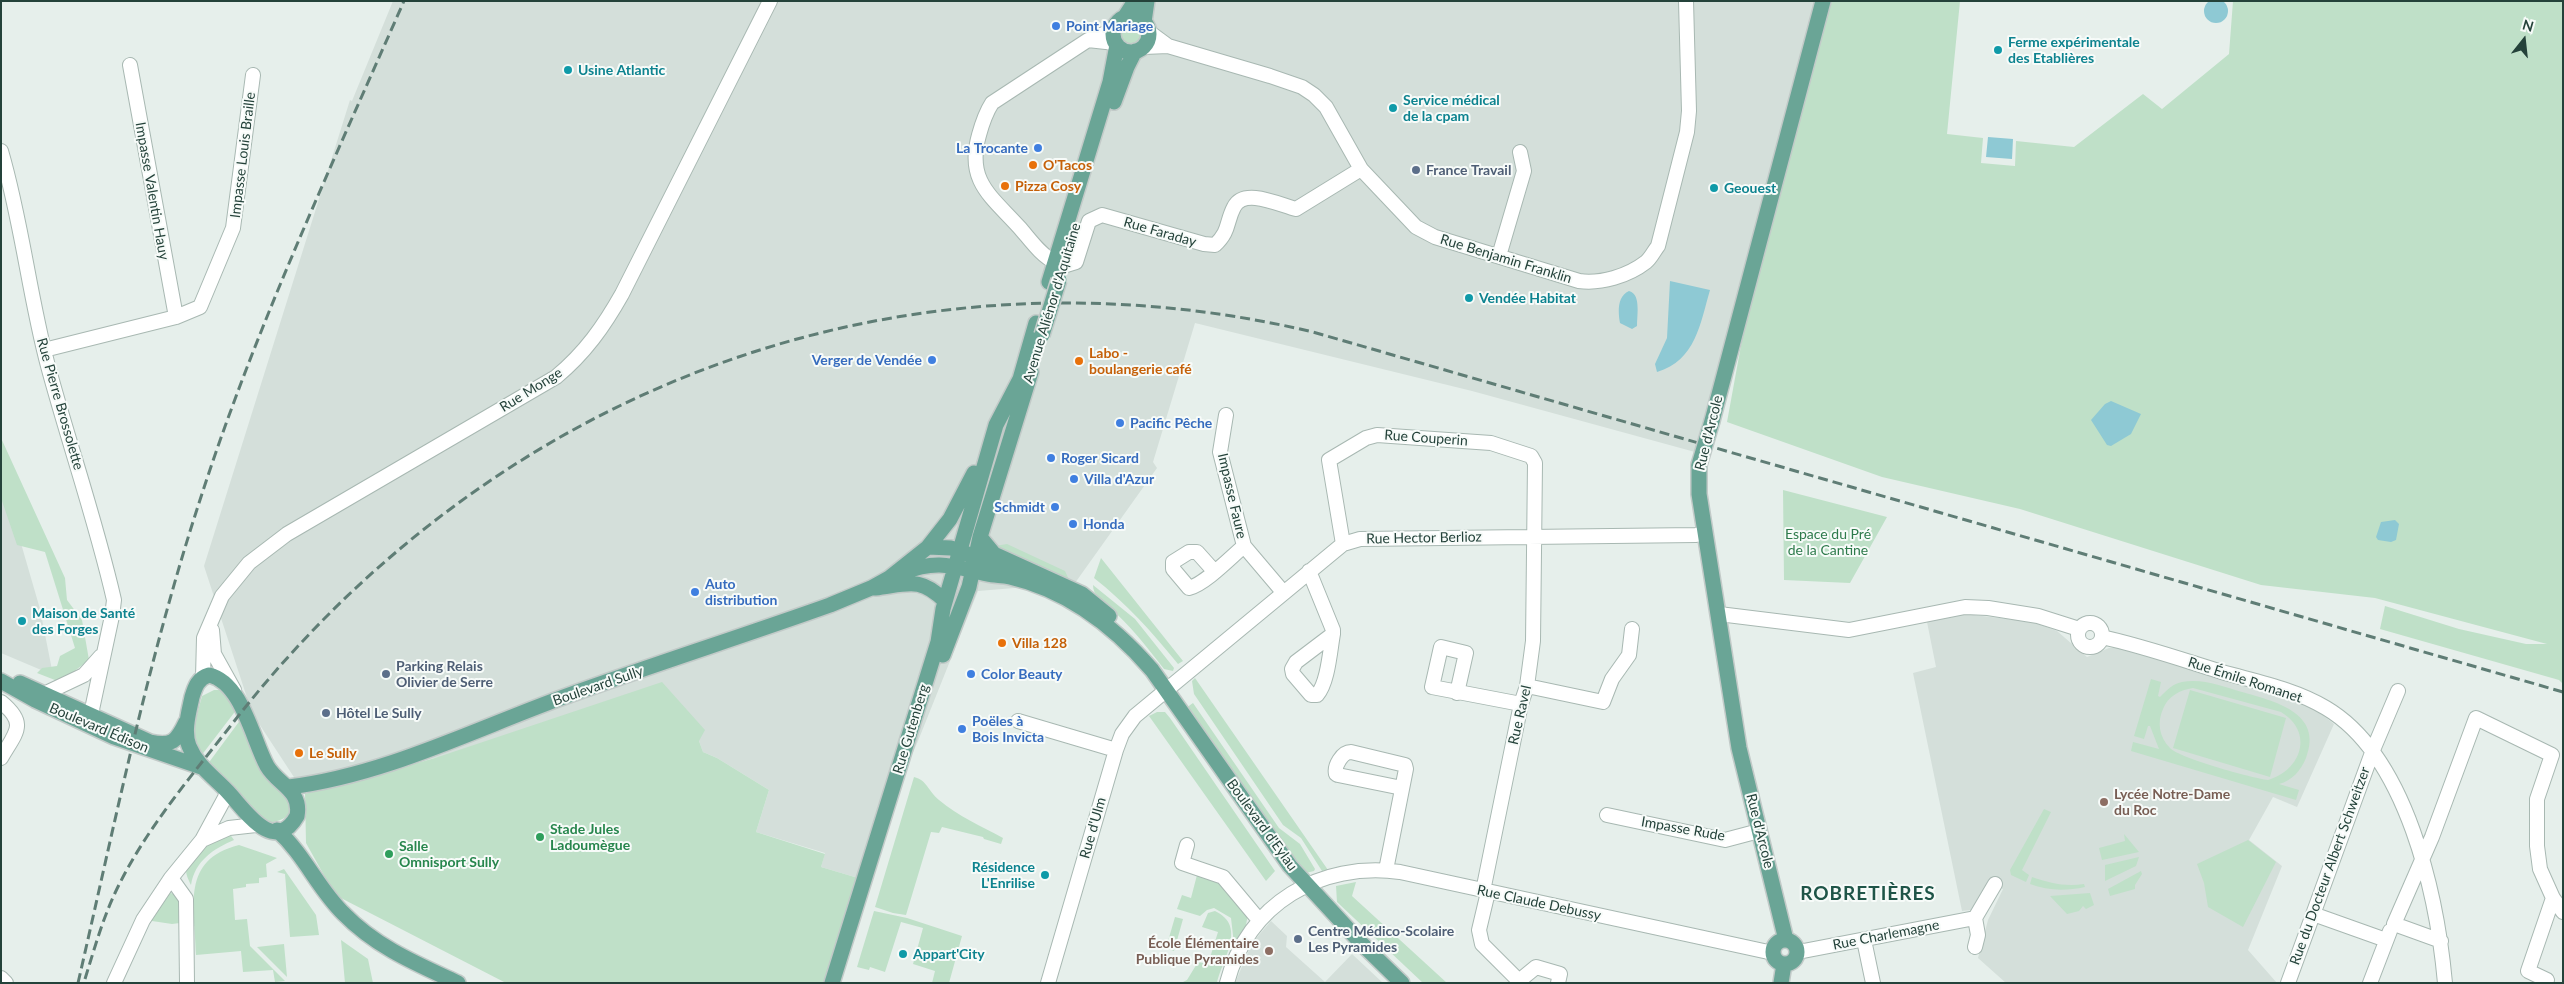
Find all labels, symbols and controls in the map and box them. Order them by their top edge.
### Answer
north arrow [2499,15,2549,65]
text: N [2521,15,2536,35]
place label: Point Mariage [1066,18,1153,34]
marker: Point Mariage [1050,20,1062,32]
place label: Ferme expérimentale des Etablières [2008,34,2140,66]
marker: Ferme expérimentale des Etablières [1992,44,2004,56]
place label: Usine Atlantic [578,62,665,78]
marker: Usine Atlantic [562,64,574,76]
street label: Impasse Louis Braille [227,91,259,219]
place label: Service médical de la cpam [1403,92,1500,124]
marker: Service médical de la cpam [1387,102,1399,114]
street label: Impasse Valentin Hauy [132,121,172,261]
place label: La Trocante [956,140,1028,156]
marker: La Trocante [1032,142,1044,154]
place label: O'Tacos [1043,157,1092,173]
marker: O'Tacos [1027,159,1039,171]
place label: France Travail [1426,162,1511,178]
marker: France Travail [1410,164,1422,176]
place label: Pizza Cosy [1015,178,1081,194]
marker: Pizza Cosy [999,180,1011,192]
place label: Geouest [1724,180,1776,196]
marker: Geouest [1708,182,1720,194]
street label: Rue Faraday [1122,214,1198,250]
street label: Avenue Aliénor d'Aquitaine [1020,221,1084,385]
street label: Rue Benjamin Franklin [1438,231,1574,287]
place label: Vendée Habitat [1479,290,1576,306]
marker: Vendée Habitat [1463,292,1475,304]
street label: Rue Pierre Brossolette [33,336,87,472]
place label: Labo - boulangerie café [1089,345,1192,378]
place label: Verger de Vendée [812,352,922,368]
marker: Verger de Vendée [926,354,938,366]
marker: Labo - boulangerie café [1073,355,1085,367]
street label: Rue Monge [497,364,565,416]
street label: Rue d'Arcole [1692,394,1726,472]
place label: Pacific Pêche [1130,415,1212,431]
marker: Pacific Pêche [1114,417,1126,429]
street label: Rue Couperin [1384,427,1468,449]
place label: Roger Sicard [1061,450,1139,466]
marker: Roger Sicard [1045,452,1057,464]
street label: Impasse Faure [1214,452,1250,540]
place label: Villa d'Azur [1084,471,1154,487]
marker: Villa d'Azur [1068,473,1080,485]
place label: Schmidt [994,499,1045,515]
marker: Schmidt [1049,501,1061,513]
place label: Honda [1083,516,1125,532]
marker: Honda [1067,518,1079,530]
park label: Espace du Pré de la Cantine [1785,526,1871,558]
street label: Rue Hector Berlioz [1366,529,1482,547]
place label: Auto distribution [705,576,777,608]
marker: Auto distribution [689,586,701,598]
place label: Maison de Santé des Forges [32,605,135,638]
marker: Maison de Santé des Forges [16,615,28,627]
place label: Villa 128 [1012,635,1067,651]
marker: Villa 128 [996,637,1008,649]
street label: Rue Émile Romanet [2186,654,2304,706]
place label: Parking Relais Olivier de Serre [396,658,493,690]
street label: Boulevard Sully [551,663,645,709]
place label: Color Beauty [981,666,1062,682]
marker: Parking Relais Olivier de Serre [380,668,392,680]
marker: Color Beauty [965,668,977,680]
street label: Rue Gutenberg [889,682,933,776]
street label: Rue Ravel [1505,684,1535,746]
street label: Boulevard Édison [47,699,151,757]
place label: Hôtel Le Sully [336,705,422,721]
marker: Hôtel Le Sully [320,707,332,719]
place label: Poëles à Bois Invicta [972,713,1044,746]
marker: Poëles à Bois Invicta [956,723,968,735]
place label: Le Sully [309,745,357,761]
marker: Le Sully [293,747,305,759]
street label: Rue du Docteur Albert Schweitzer [2286,765,2374,967]
street label: Boulevard d'Eylau [1223,776,1301,874]
place label: Lycée Notre-Dame du Roc [2114,786,2230,819]
street label: Rue d'Arcole [1743,792,1777,870]
street label: Rue d'Ulm [1076,795,1110,861]
marker: Lycée Notre-Dame du Roc [2098,796,2110,808]
street label: Impasse Rude [1640,813,1726,845]
place label: Stade Jules Ladoumègue [550,821,630,854]
marker: Stade Jules Ladoumègue [534,831,546,843]
place label: Salle Omnisport Sully [399,838,499,870]
marker: Salle Omnisport Sully [383,848,395,860]
place label: Résidence L'Enrilise [972,859,1035,892]
marker: Résidence L'Enrilise [1039,869,1051,881]
street label: Rue Claude Debussy [1475,882,1603,924]
district label: ROBRETIÈRES [1799,883,1937,905]
street label: Rue Charlemagne [1831,916,1941,954]
place label: Centre Médico-Scolaire Les Pyramides [1308,923,1454,956]
marker: Centre Médico-Scolaire Les Pyramides [1292,933,1304,945]
place label: École Élémentaire Publique Pyramides [1136,935,1259,968]
marker: École Élémentaire Publique Pyramides [1263,945,1275,957]
place label: Appart'City [913,946,985,962]
marker: Appart'City [897,948,909,960]

